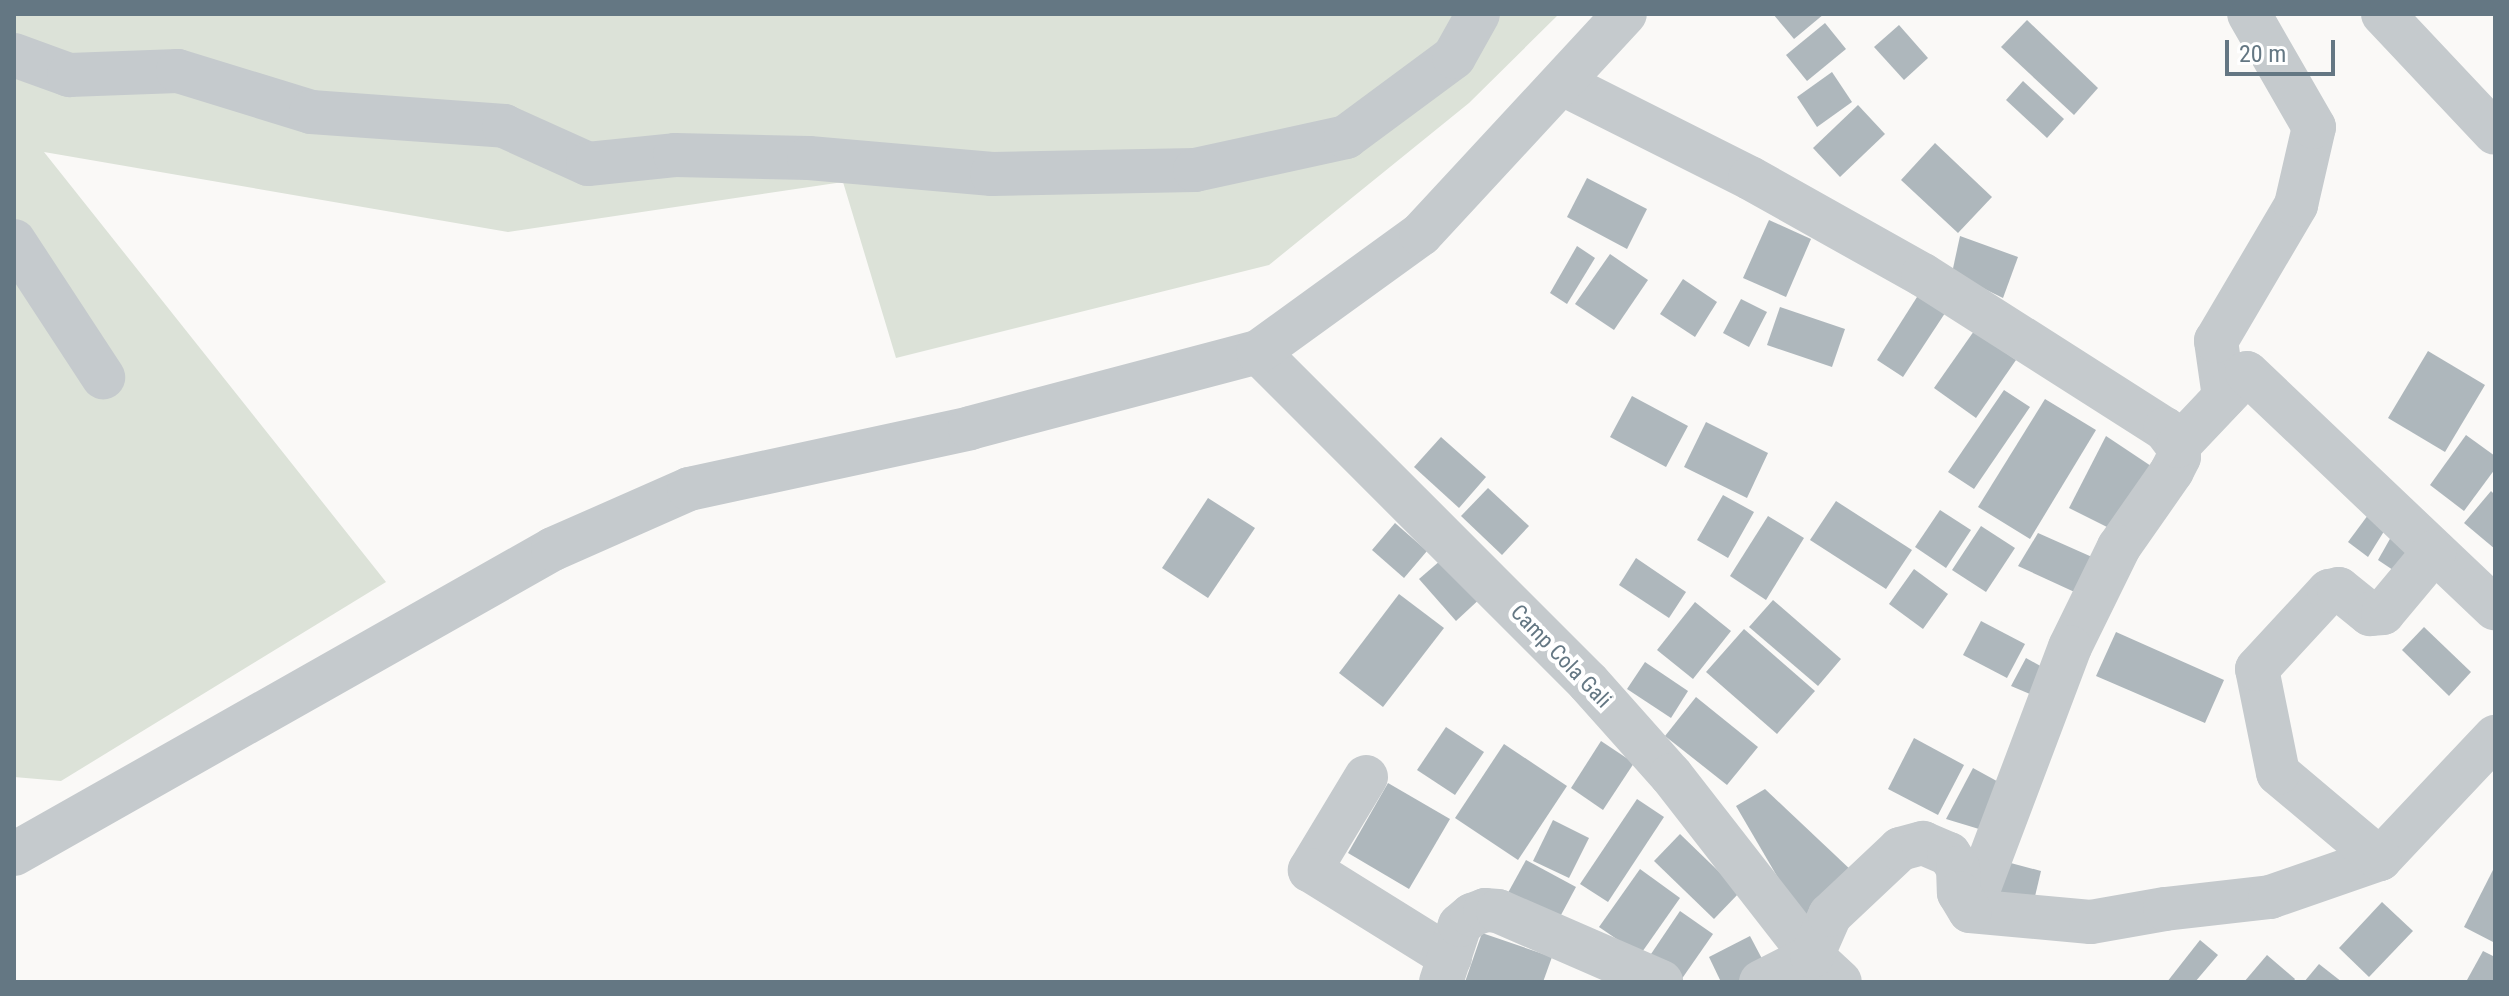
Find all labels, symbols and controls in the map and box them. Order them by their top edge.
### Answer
scale bar [2229,24,2339,74]
text: 20 m [2239,40,2286,68]
street label: Camp Cola Gali [1505,599,1617,713]

